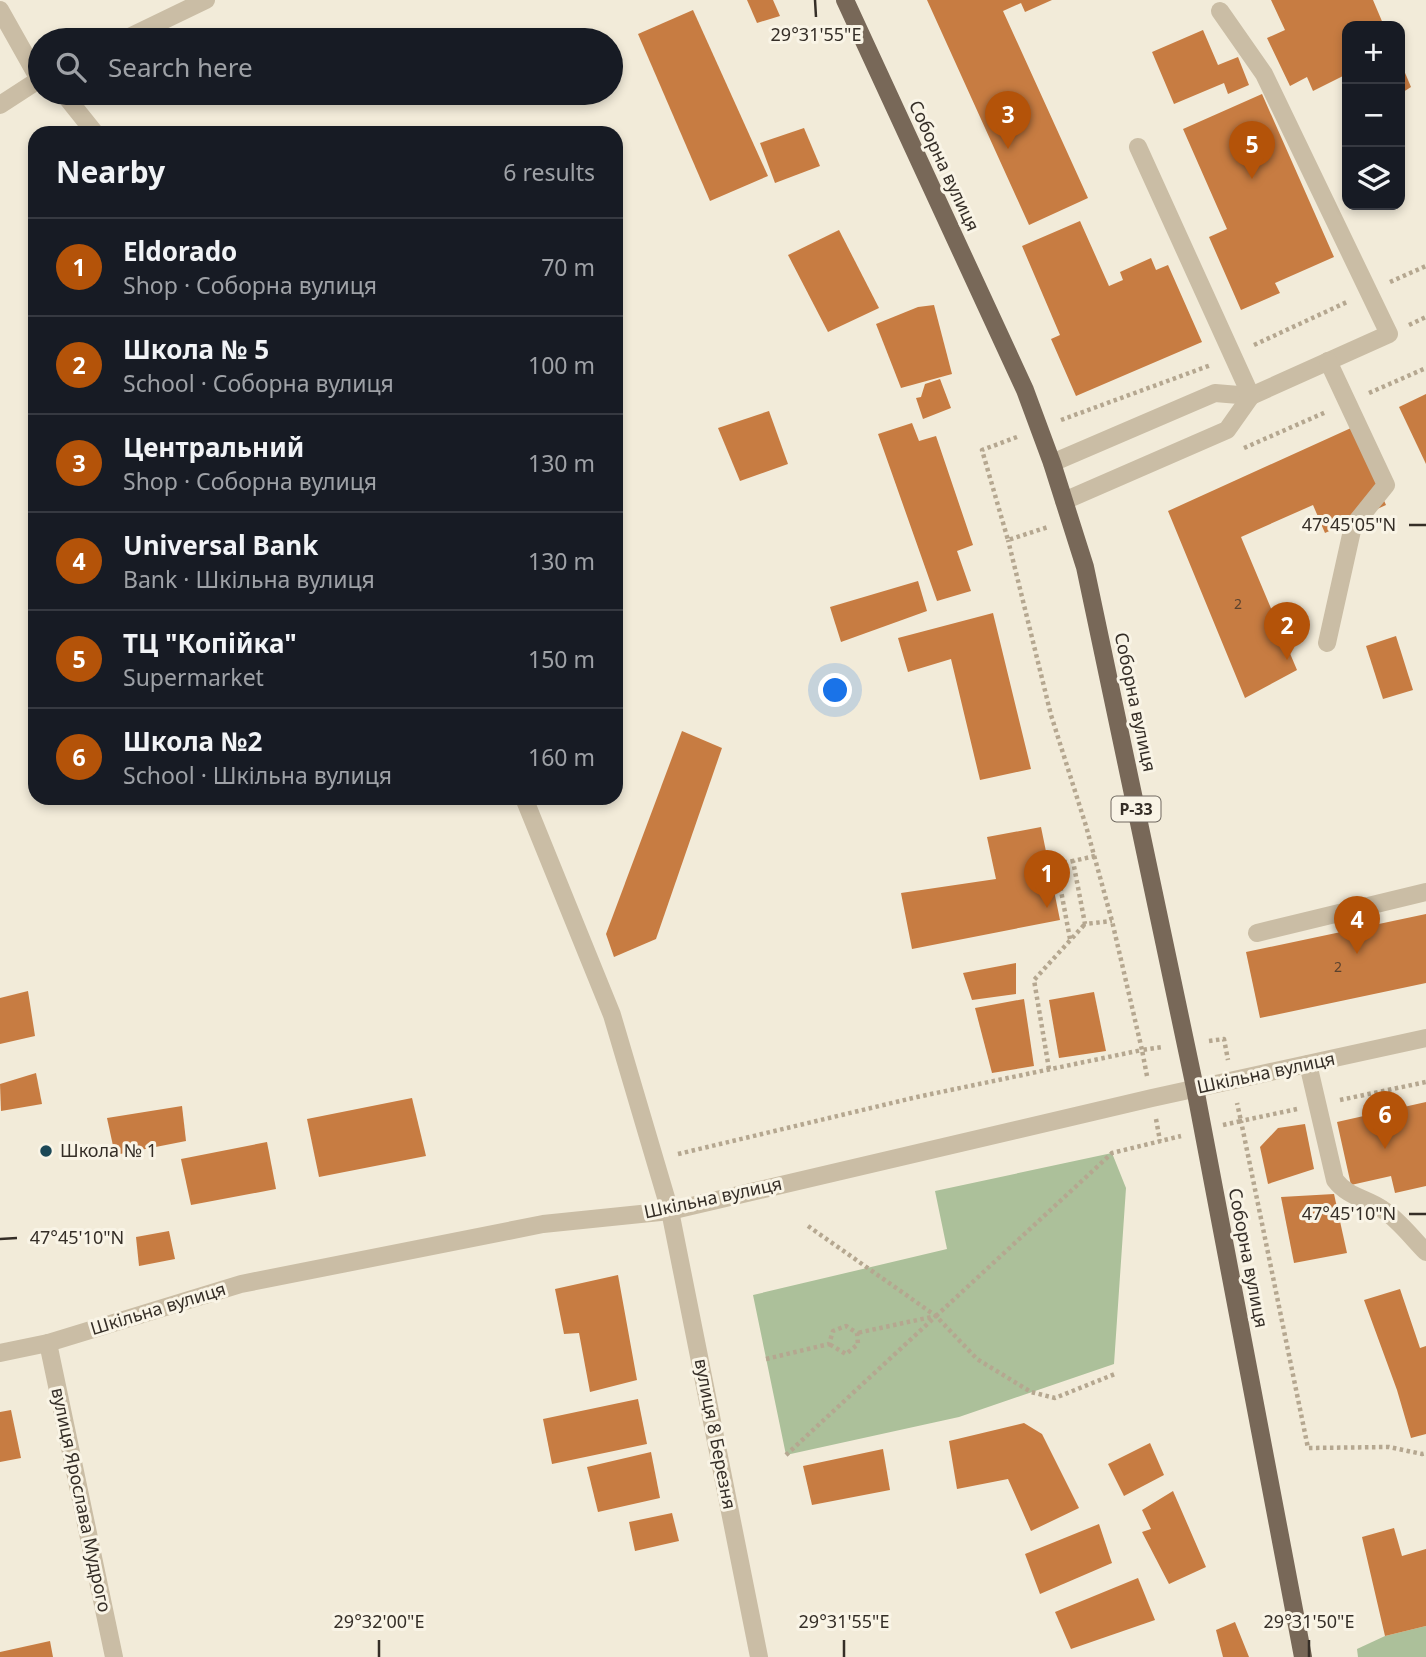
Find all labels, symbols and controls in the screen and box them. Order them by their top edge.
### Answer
map controls [1342,21,1405,210]
button: + [1342,21,1405,84]
text: 29°31'55"E [771,22,861,46]
search box [28,28,623,105]
icon: search [52,48,90,86]
text: Search here [108,49,253,85]
button: − [1342,84,1405,147]
pin: 3 [985,91,1031,149]
street label: Соборна вулиця [904,96,986,235]
pin: 5 [1229,121,1275,179]
button: layers [1342,147,1405,210]
text: Nearby [56,151,165,192]
text: 6 results [503,156,595,188]
text: Eldorado [123,233,237,269]
text: 1 [72,251,86,283]
text: 70 m [541,251,595,283]
text: Shop · Соборна вулиця [123,269,377,301]
text: Школа № 5 [123,331,269,367]
text: 2 [72,349,86,381]
text: 100 m [528,349,595,381]
text: School · Соборна вулиця [123,367,394,399]
text: Центральний [123,429,304,465]
text: 3 [72,447,86,479]
text: 130 m [528,447,595,479]
text: Shop · Соборна вулиця [123,465,377,497]
text: 47°45'05"N [1302,512,1396,536]
text: Universal Bank [123,527,318,563]
text: 4 [72,545,86,577]
text: 130 m [528,545,595,577]
text: Bank · Шкільна вулиця [123,563,375,595]
house number: 2 [1234,594,1242,613]
pin: 2 [1264,602,1310,660]
text: ТЦ "Копійка" [123,625,297,661]
street label: Соборна вулиця [1110,630,1162,774]
text: 5 [72,643,86,675]
text: 150 m [528,643,595,675]
text: Supermarket [123,661,264,693]
your location [818,673,852,707]
text: Школа №2 [123,723,262,759]
text: 6 [72,741,86,773]
text: 160 m [528,741,595,773]
text: School · Шкільна вулиця [123,759,392,791]
road number: Р-33 [1112,796,1160,822]
pin: 1 [1024,850,1070,908]
pin: 4 [1334,896,1380,954]
house number: 2 [1334,957,1342,976]
street label: Шкільна вулиця [1195,1046,1337,1098]
pin: 6 [1362,1091,1408,1149]
place label: Школа № 1 [60,1138,157,1162]
marker: Школа № 1 [38,1143,54,1159]
street label: Шкільна вулиця [642,1171,784,1223]
street label: Соборна вулиця [1224,1186,1274,1330]
text: 47°45'10"N [1302,1201,1396,1225]
text: 47°45'10"N [30,1225,124,1249]
street label: Шкільна вулиця [87,1276,228,1340]
street label: вулиця 8 Березня [690,1356,742,1511]
street label: вулиця Ярослава Мудрого [46,1385,118,1614]
text: 29°32'00"E [334,1609,424,1633]
text: 29°31'55"E [799,1609,889,1633]
text: 29°31'50"E [1264,1609,1354,1633]

